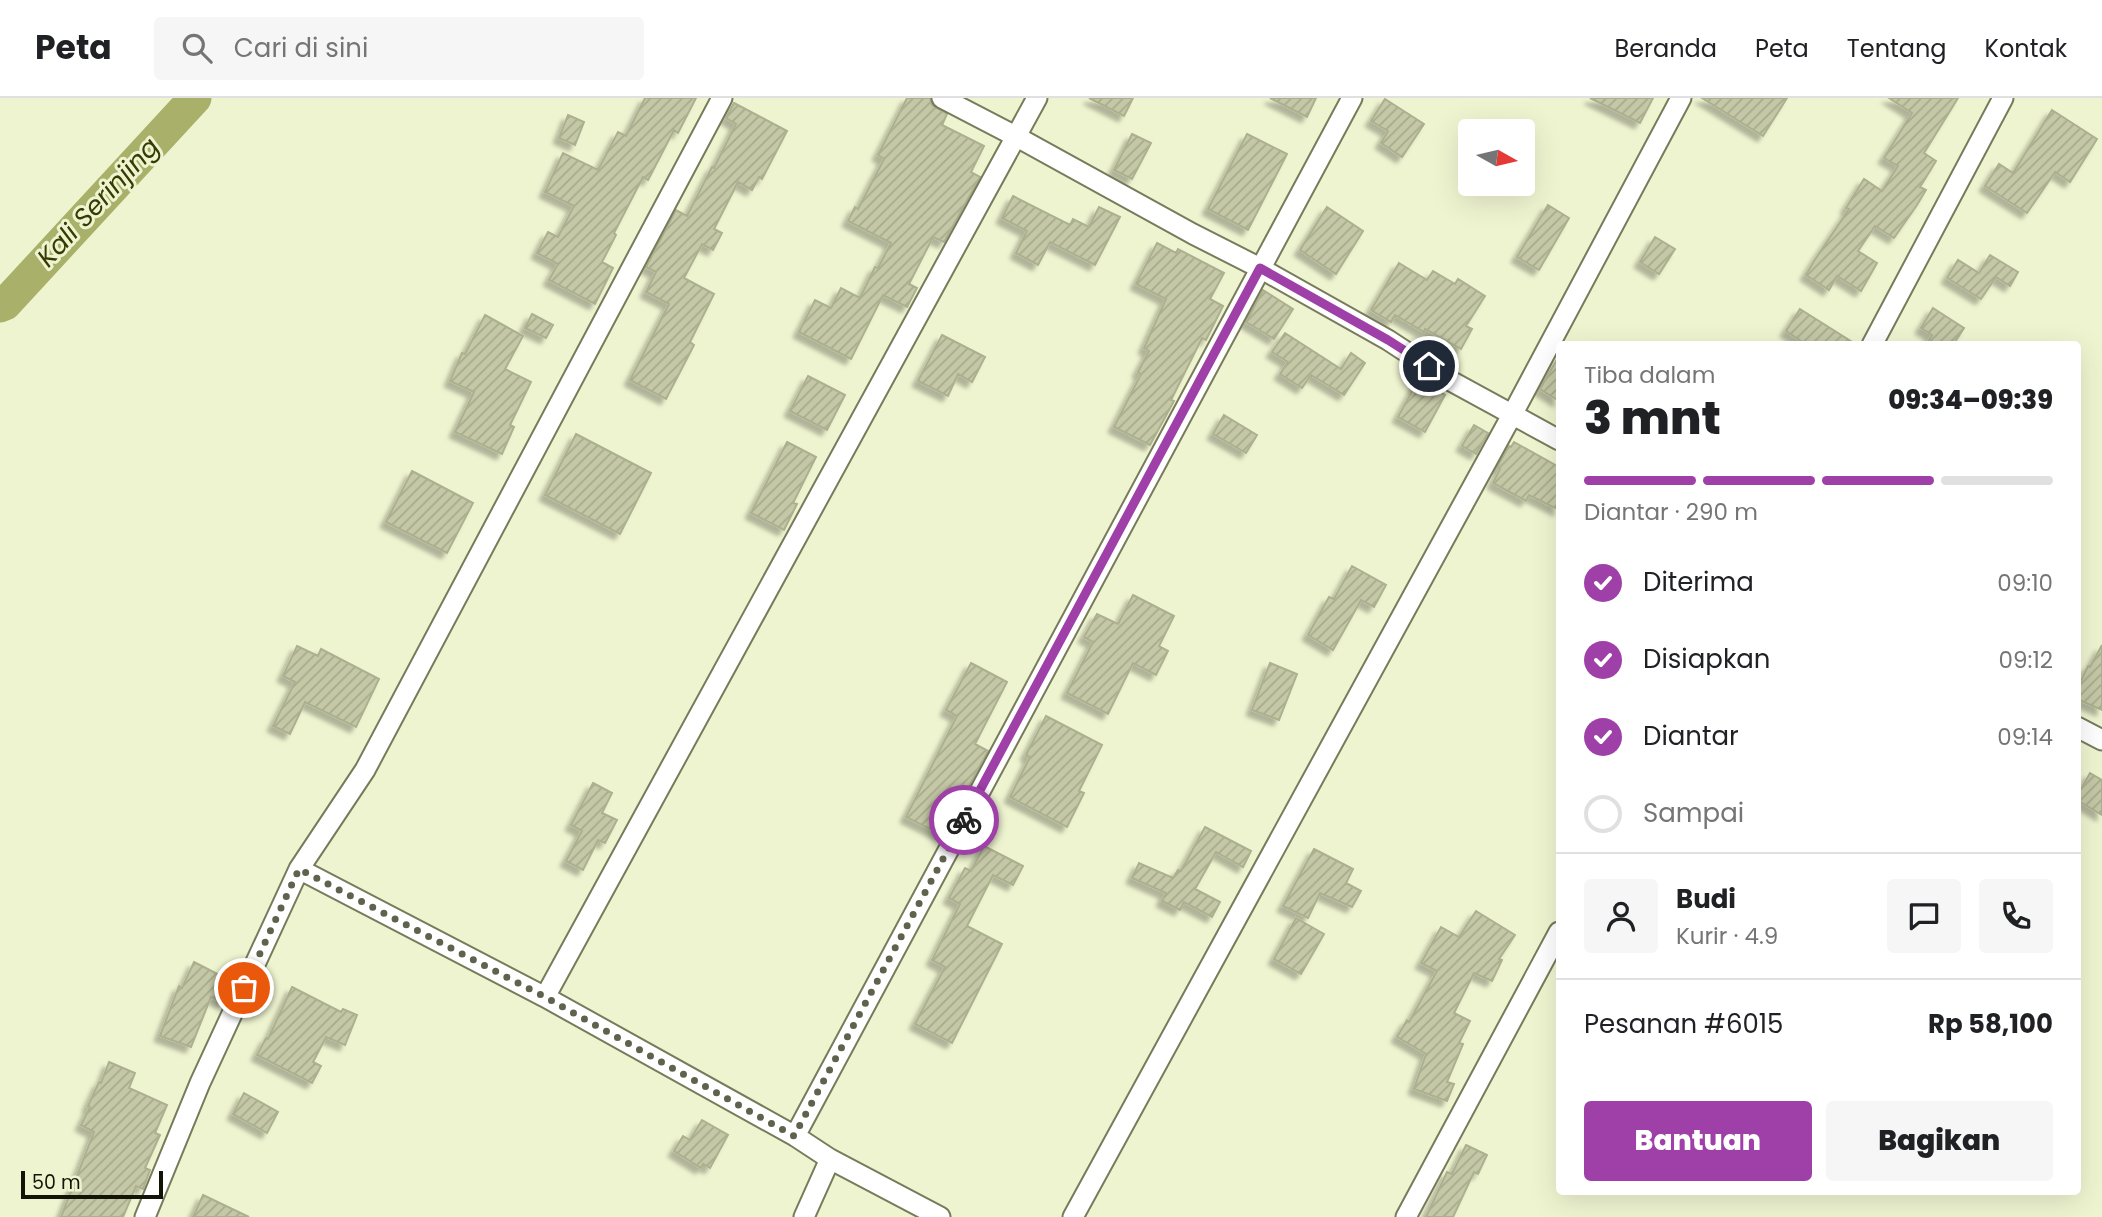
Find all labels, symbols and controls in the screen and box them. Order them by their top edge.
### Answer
search box [154,17,644,80]
text: Peta [35,24,112,71]
icon: search [178,29,216,67]
text: Cari di sini [234,30,368,66]
text: Beranda [1614,32,1717,65]
text: Peta [1755,32,1809,65]
text: Tentang [1847,32,1947,65]
text: Kontak [1985,32,2067,65]
north arrow [1458,119,1535,196]
map controls [1458,119,1535,196]
water label: Kali Serinjing [29,129,167,275]
pin [1399,336,1459,396]
icon: home [1410,347,1448,385]
text: Tiba dalam [1584,359,1715,391]
text: 09:34–09:39 [1888,382,2053,418]
text: 3 mnt [1584,386,1721,450]
text: Diantar · 290 m [1584,496,1758,528]
icon: check [1584,564,1622,602]
text: Diterima [1643,564,1754,600]
text: 09:10 [1997,567,2053,599]
icon: check [1584,641,1622,679]
text: Disiapkan [1643,641,1771,677]
text: 09:12 [1999,644,2053,676]
icon: check [1584,718,1622,756]
text: Diantar [1643,718,1739,754]
text: 09:14 [1997,721,2053,753]
courier [929,785,999,855]
text: Sampai [1643,795,1744,831]
icon: bike [945,801,983,839]
button: person [1584,879,1658,953]
button: chat [1887,879,1961,953]
button: phone [1979,879,2053,953]
text: Budi [1676,881,1736,917]
text: Kurir · 4.9 [1676,920,1778,952]
pin [214,958,274,1018]
icon: bag [225,969,263,1007]
text: Pesanan #6015 [1584,1006,1783,1042]
text: Rp 58,100 [1928,1006,2053,1042]
button: Bantuan [1584,1101,1812,1181]
button: Bagikan [1826,1101,2053,1181]
scale bar [21,1168,163,1200]
text: 50 m [32,1169,81,1196]

